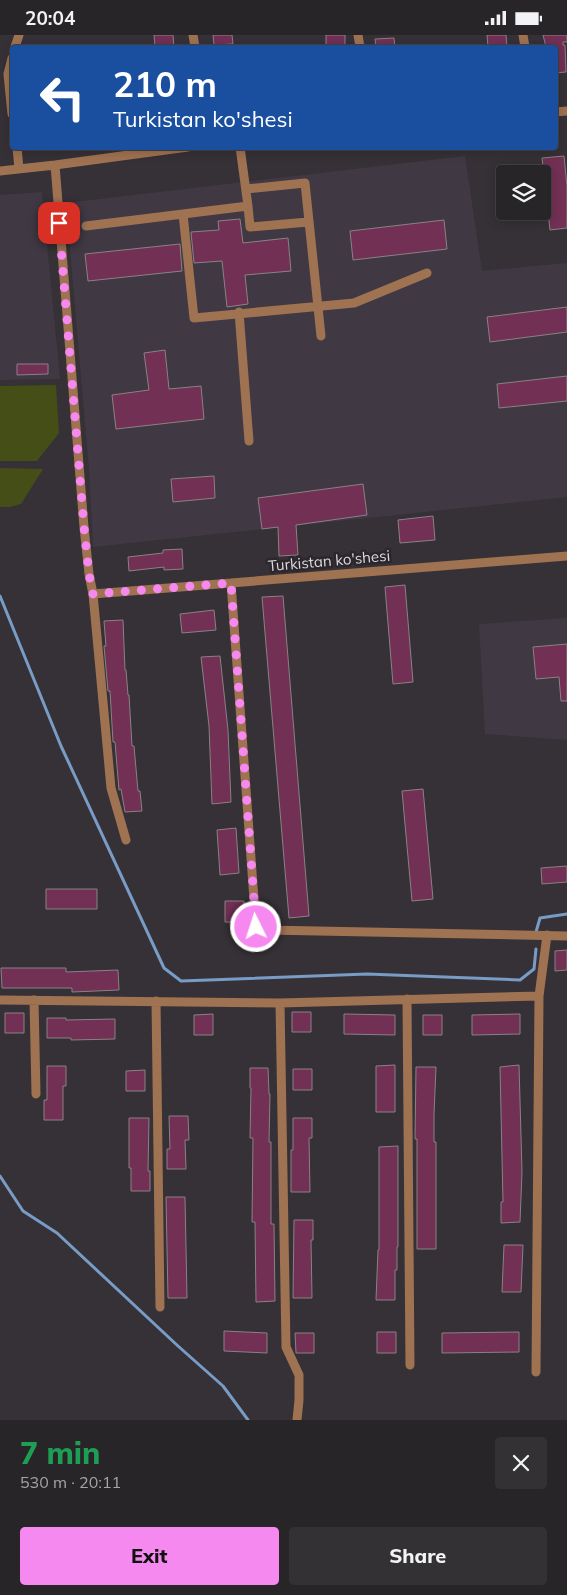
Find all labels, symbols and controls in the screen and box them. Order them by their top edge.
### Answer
text: 20:04 [25,6,75,30]
text: 210 m [113,62,217,106]
icon: left [30,65,95,130]
text: Turkistan ko'shesi [113,105,293,133]
map controls [496,165,551,220]
button: layers [496,165,551,220]
pin [38,202,80,244]
icon: arrive [45,209,73,237]
street label: Turkistan ko'shesi [267,546,391,575]
position arrow [229,900,281,952]
text: 7 min [20,1434,100,1472]
button: close [495,1437,547,1489]
text: 530 m · 20:11 [20,1472,121,1492]
button: Exit [20,1527,279,1585]
button: Share [289,1527,547,1585]

